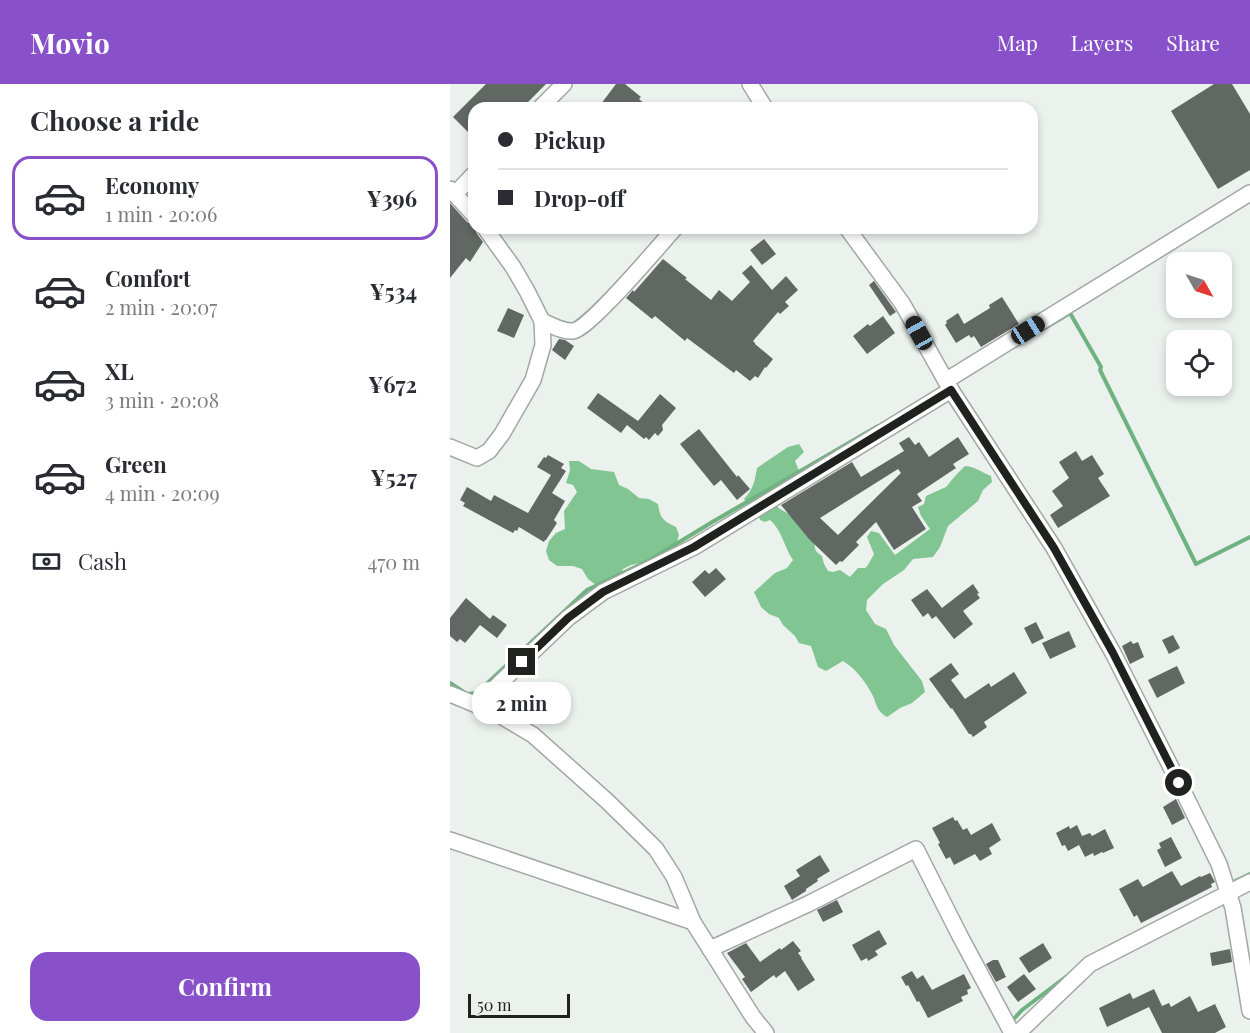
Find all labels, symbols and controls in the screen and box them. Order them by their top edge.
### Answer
text: Movio [30,24,110,61]
text: Map [997,28,1038,56]
text: Layers [1071,28,1133,56]
text: Share [1166,28,1220,56]
text: Choose a ride [30,102,199,138]
text: Pickup [534,125,605,155]
text: Economy [105,170,199,200]
icon: car [33,171,87,225]
text: ¥396 [367,183,417,213]
text: Drop-off [534,183,625,213]
text: 1 min · 20:06 [105,200,217,227]
north arrow [1166,252,1232,318]
map controls [1166,252,1232,396]
text: Comfort [105,263,191,293]
icon: car [33,264,87,318]
text: ¥534 [370,276,417,306]
text: 2 min · 20:07 [105,293,217,320]
car [902,313,936,353]
car [1008,313,1048,347]
button: locate [1166,330,1232,396]
text: XL [105,356,134,386]
icon: car [33,357,87,411]
text: ¥672 [368,369,417,399]
text: 3 min · 20:08 [105,386,219,413]
text: Green [105,449,167,479]
icon: car [33,450,87,504]
text: ¥527 [370,462,417,492]
text: 4 min · 20:09 [105,479,220,506]
icon: cash [30,545,63,578]
text: Cash [78,546,127,576]
text: 470 m [368,548,420,575]
route end [508,648,535,675]
callout: 2 min [472,683,572,725]
text: 2 min [496,689,547,716]
route start [1165,769,1192,796]
button: Confirm [30,952,420,1021]
scale bar [468,991,570,1018]
text: 50 m [477,994,511,1015]

